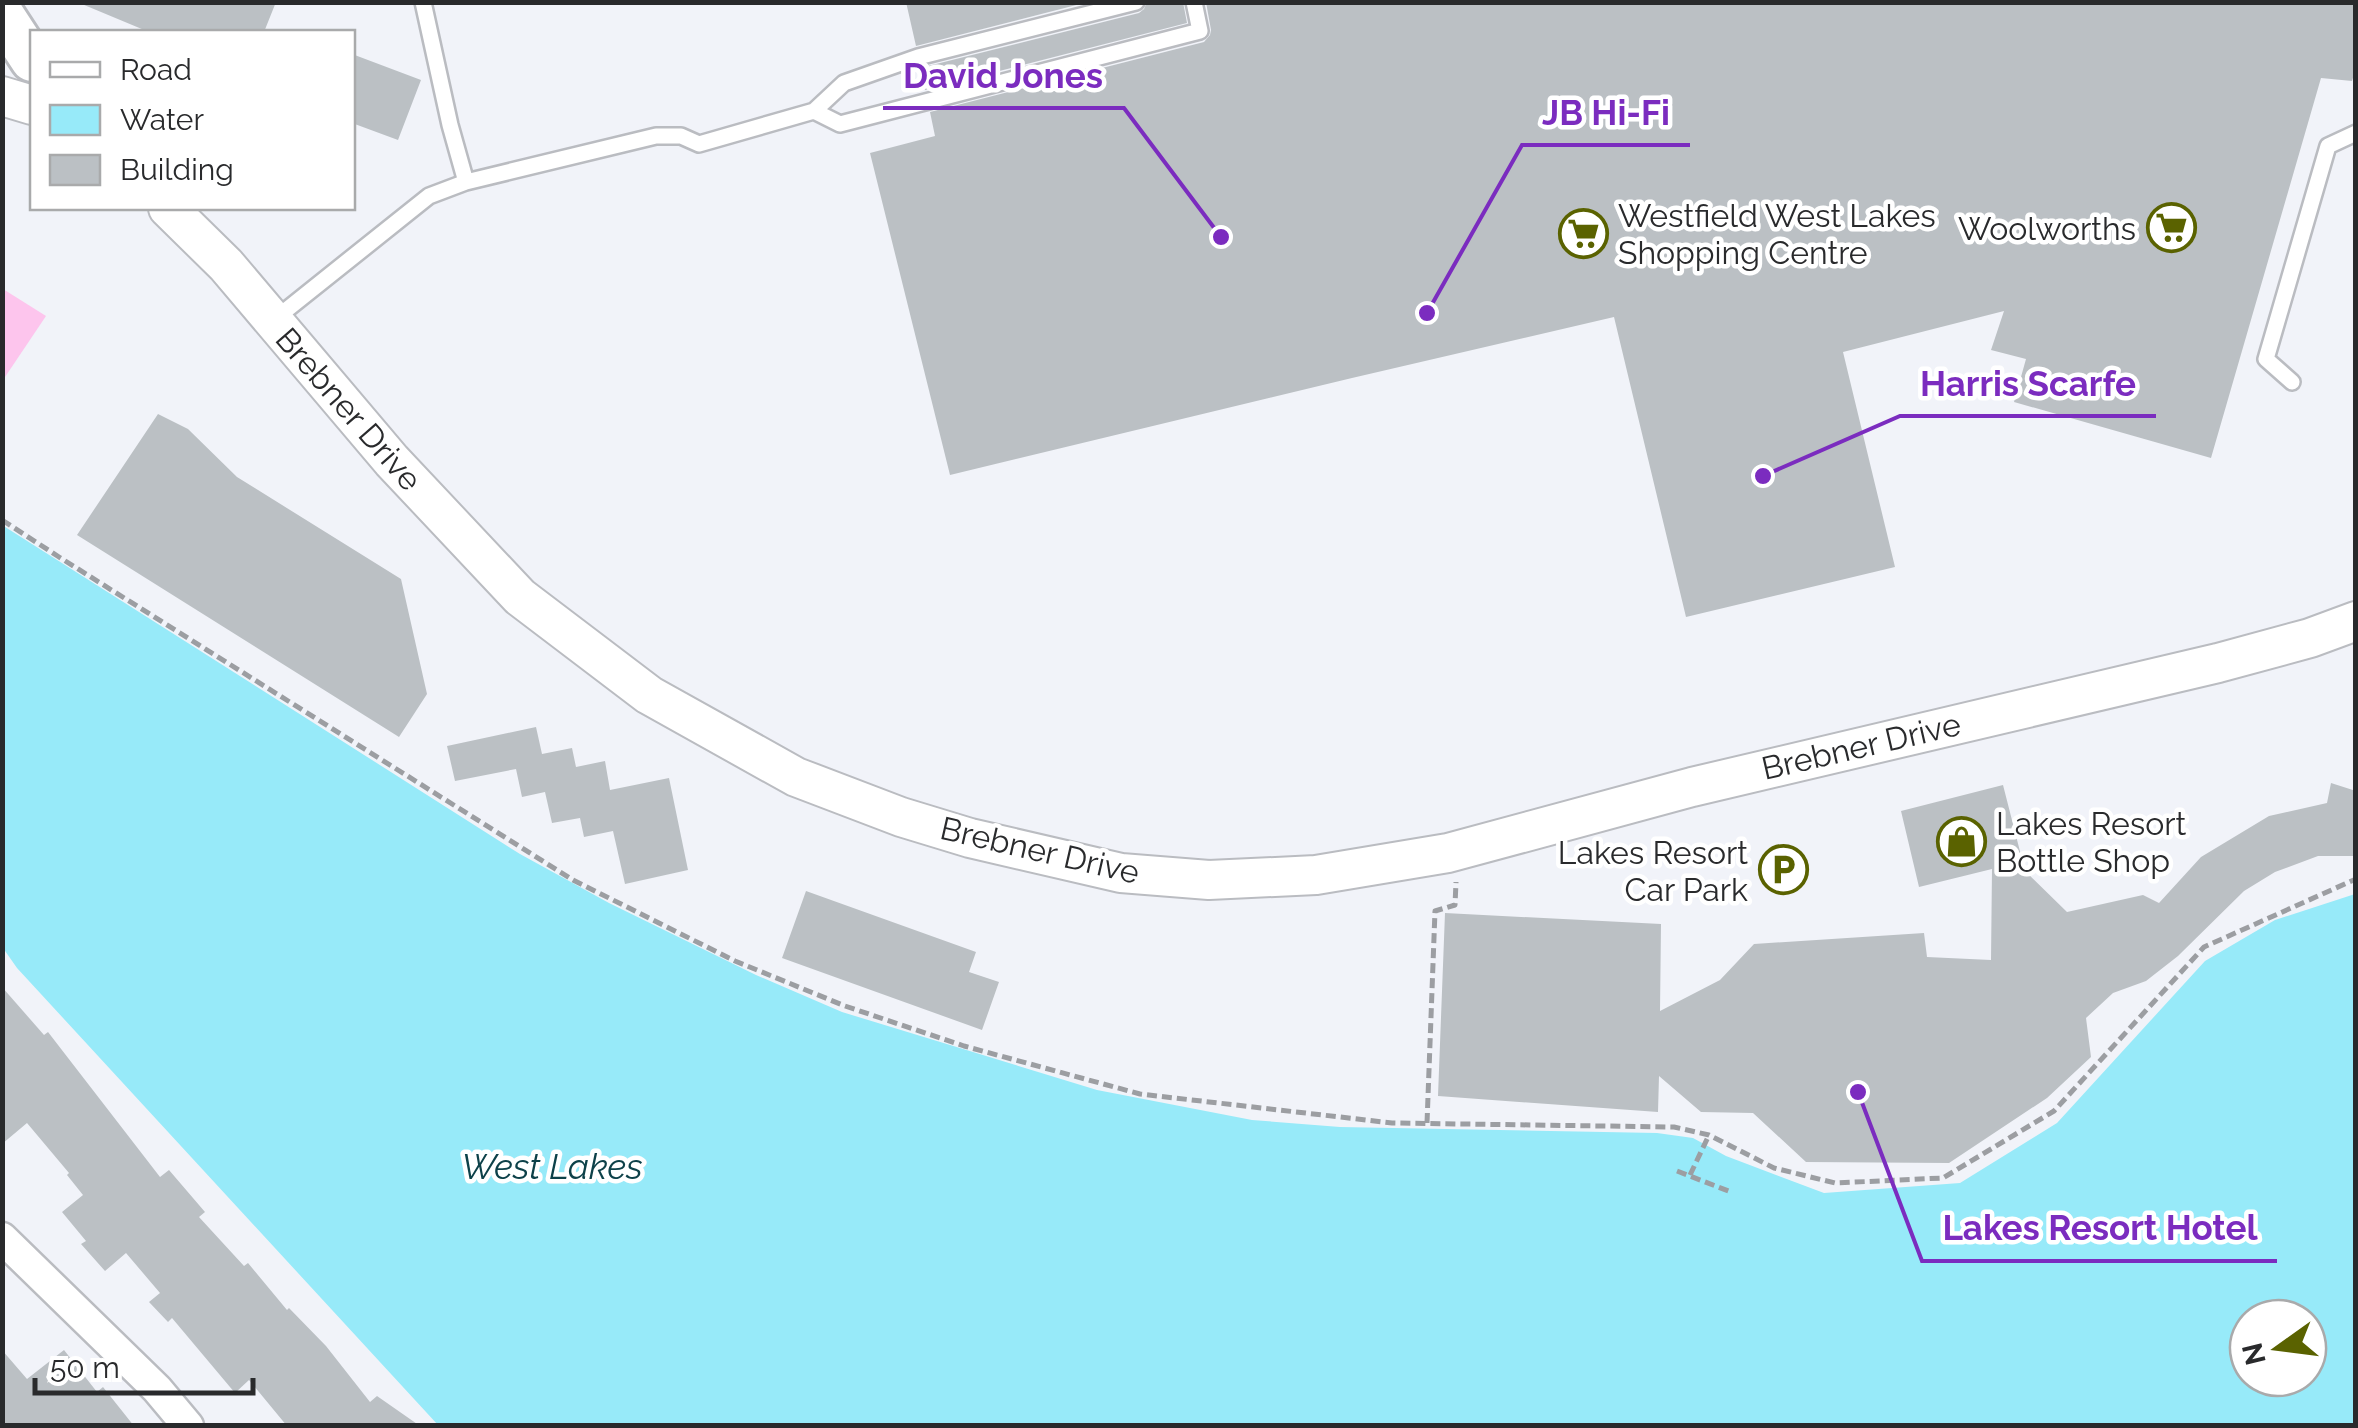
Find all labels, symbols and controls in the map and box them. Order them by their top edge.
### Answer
legend [30,30,355,210]
callout: David Jones [883,43,1124,108]
text: Road [120,52,192,87]
text: David Jones [903,55,1103,96]
callout: JB Hi-Fi [1522,80,1690,145]
text: JB Hi-Fi [1542,92,1670,133]
text: Water [120,102,204,137]
text: Building [120,152,234,187]
place label: Westfield West Lakes Shopping Centre [1618,197,1936,271]
supermarket icon: Woolworths [2145,202,2197,254]
supermarket icon: Westfield West Lakes Shopping Centre [1557,207,1609,259]
place label: Woolworths [1958,210,2136,247]
street label: Brebner Drive [268,320,430,498]
callout: Harris Scarfe [1900,351,2156,416]
text: Harris Scarfe [1920,363,2136,404]
street label: Brebner Drive [1758,705,1964,787]
place label: Lakes Resort Bottle Shop [1996,805,2186,879]
street label: Brebner Drive [937,809,1143,891]
shop icon: Lakes Resort Bottle Shop [1935,815,1987,867]
place label: Lakes Resort Car Park [1558,834,1748,908]
parking icon: Lakes Resort Car Park [1757,844,1809,896]
water label: West Lakes [461,1146,643,1187]
callout: Lakes Resort Hotel [1922,1196,2277,1261]
text: Lakes Resort Hotel [1942,1207,2259,1248]
north arrow [2228,1298,2328,1398]
scale bar [35,1333,252,1395]
text: N [2236,1340,2273,1368]
text: 50 m [50,1350,120,1385]

